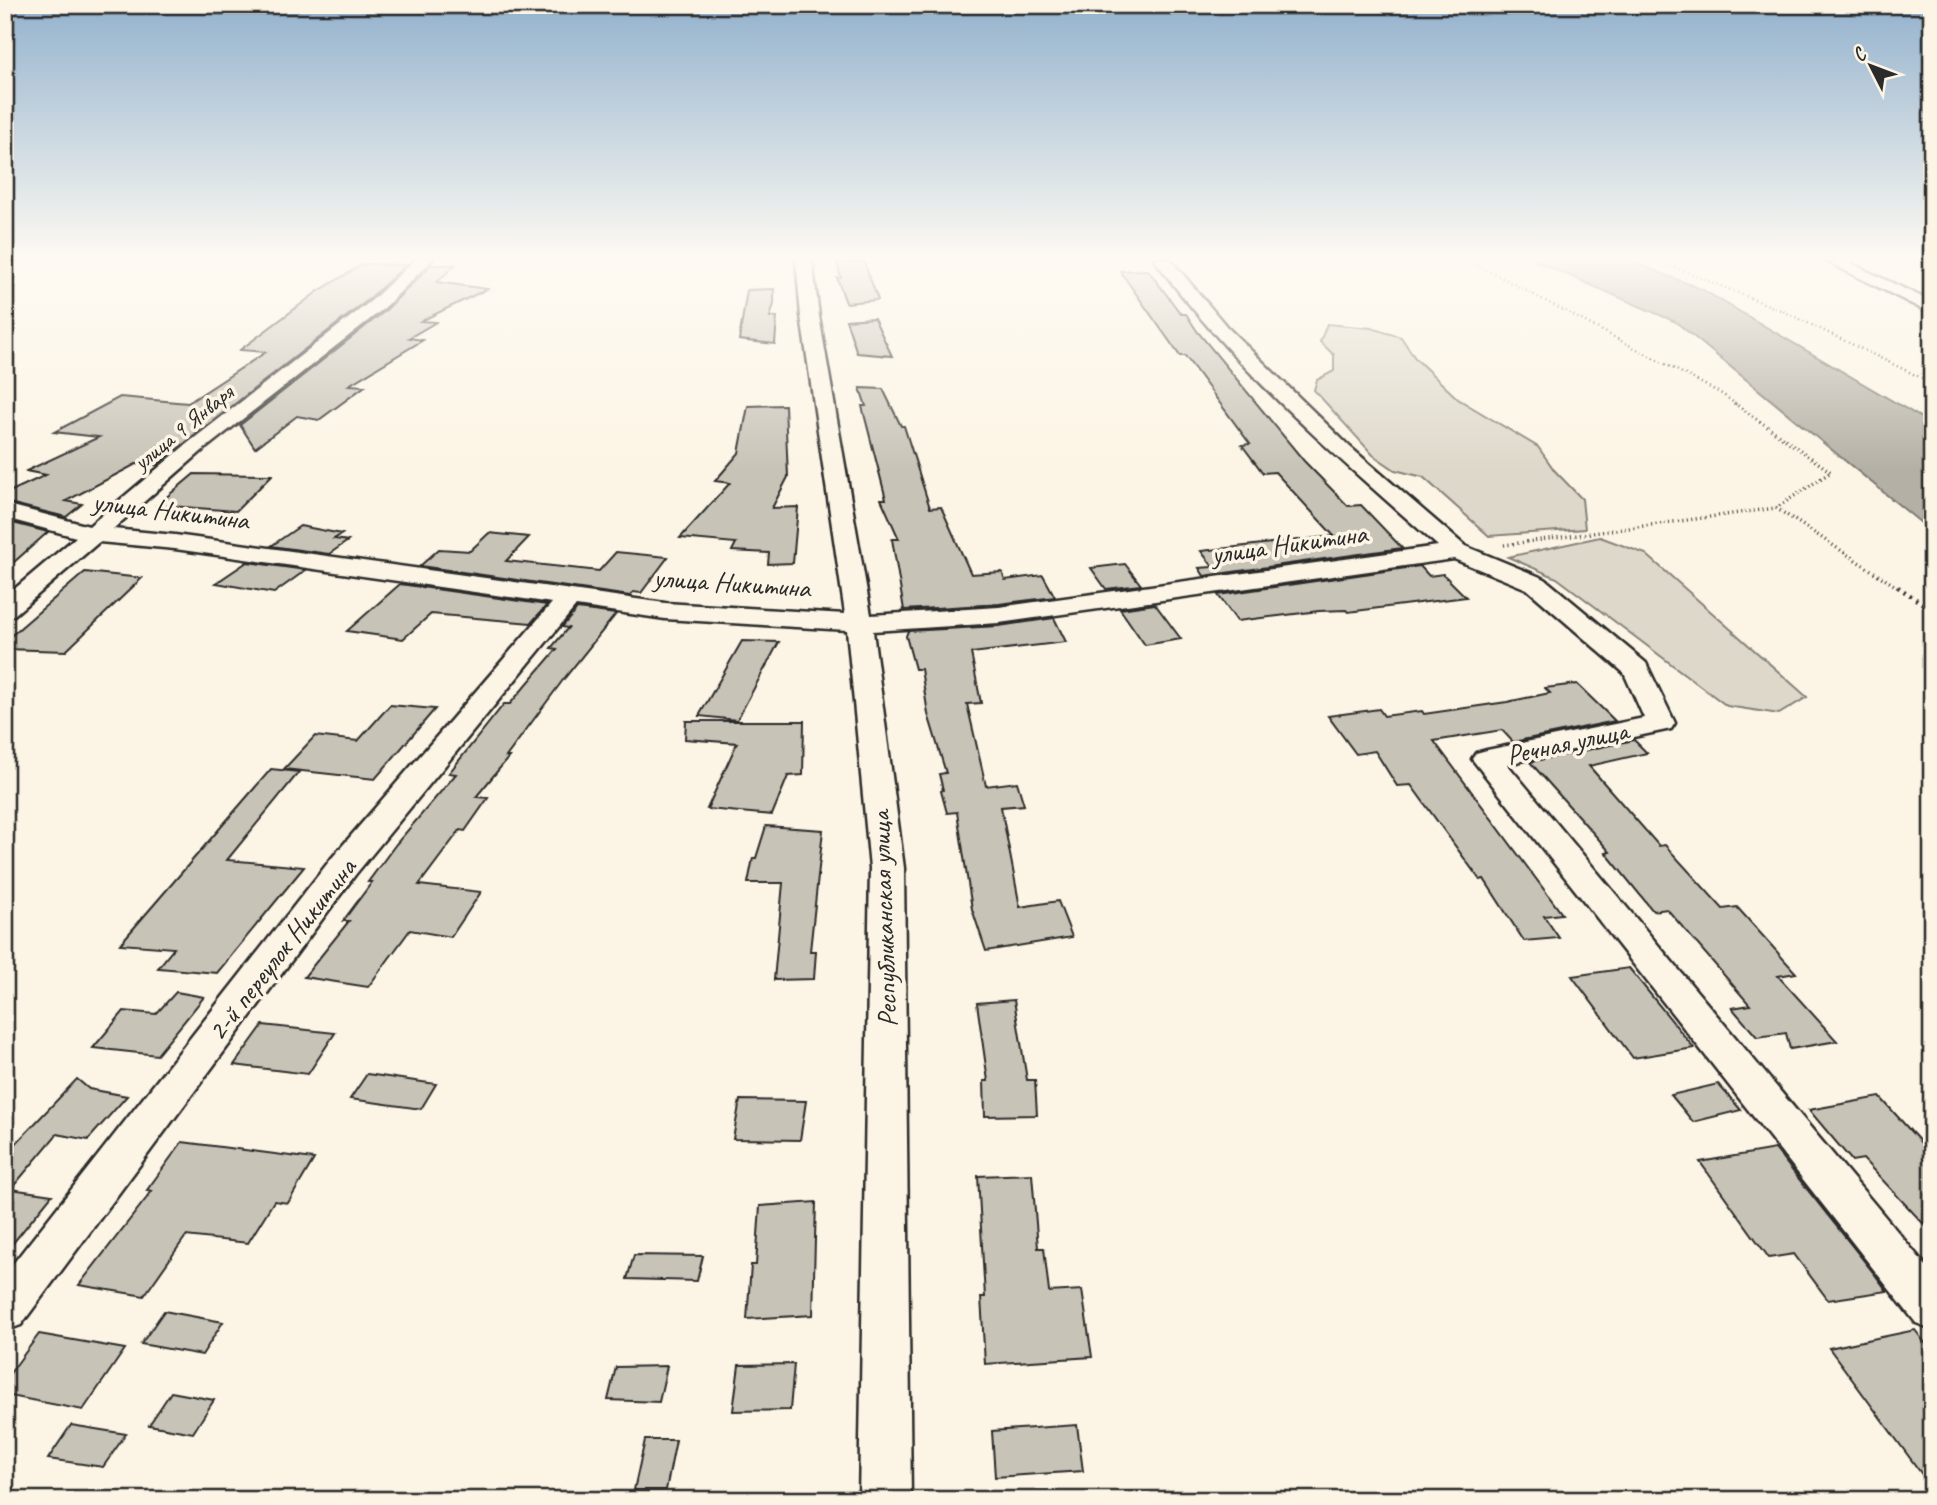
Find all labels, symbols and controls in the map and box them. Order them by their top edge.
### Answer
north arrow [1836,32,1906,102]
text: С [1847,42,1873,67]
street label: улица 9 Января [126,377,241,478]
street label: улица Никитина [89,483,253,538]
street label: улица Никитина [1207,515,1371,572]
street label: улица Никитина [650,559,813,606]
street label: Речная улица [1503,712,1634,772]
street label: Республиканская улица [862,808,905,1028]
street label: 2-й переулок Никитина [199,850,365,1047]

